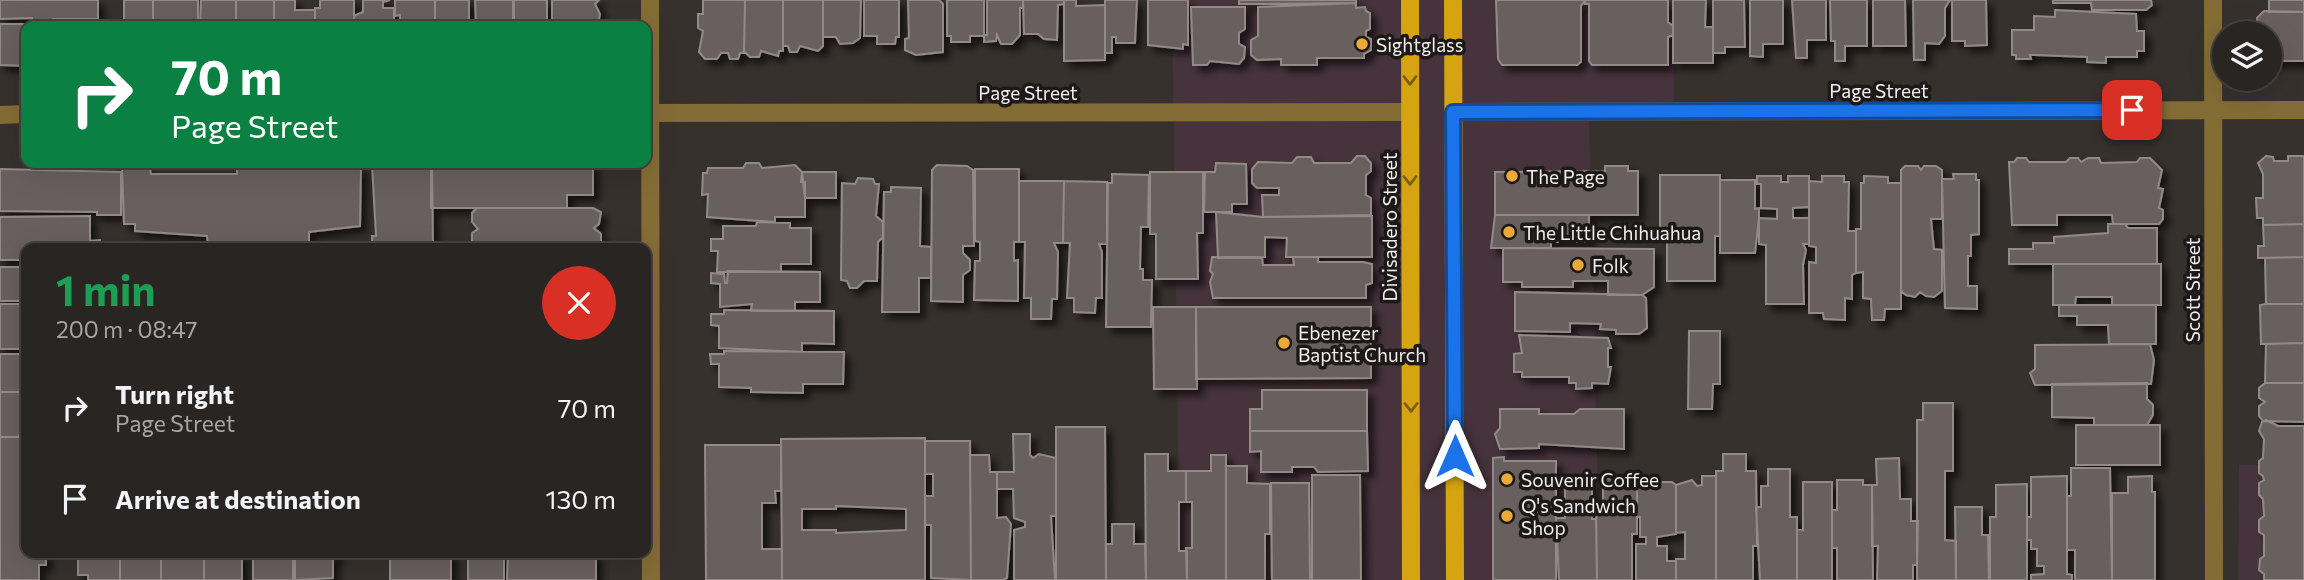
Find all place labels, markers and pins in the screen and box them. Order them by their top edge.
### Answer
place label: Sightglass [1376,33,1463,56]
marker: Sightglass [1354,36,1370,52]
pin [2102,80,2162,140]
place label: The Page [1526,165,1605,188]
marker: The Page [1504,168,1520,184]
place label: The Little Chihuahua [1523,221,1701,244]
marker: The Little Chihuahua [1501,224,1517,240]
place label: Folk [1592,254,1629,277]
marker: Folk [1570,257,1586,273]
place label: Ebenezer Baptist Church [1298,321,1426,366]
marker: Ebenezer Baptist Church [1276,335,1292,351]
place label: Souvenir Coffee [1521,468,1659,491]
marker: Souvenir Coffee [1499,471,1515,487]
place label: Q's Sandwich Shop [1521,494,1636,539]
marker: Q's Sandwich Shop [1499,508,1515,524]

